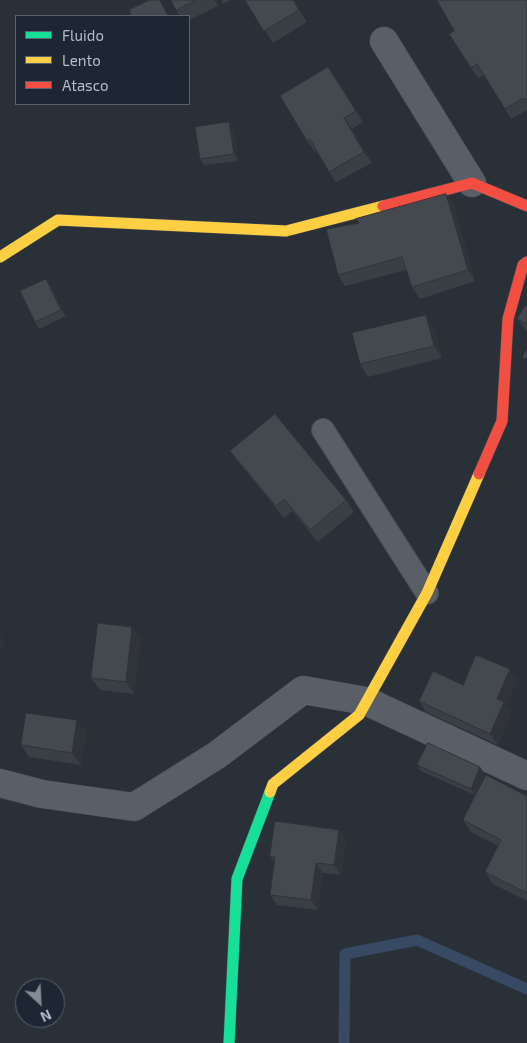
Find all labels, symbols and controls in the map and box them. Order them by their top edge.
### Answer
legend [15,15,190,105]
text: Fluido [62,26,104,44]
text: Lento [62,51,101,69]
text: Atasco [62,76,108,94]
north arrow [15,978,65,1028]
text: N [38,1006,54,1026]

